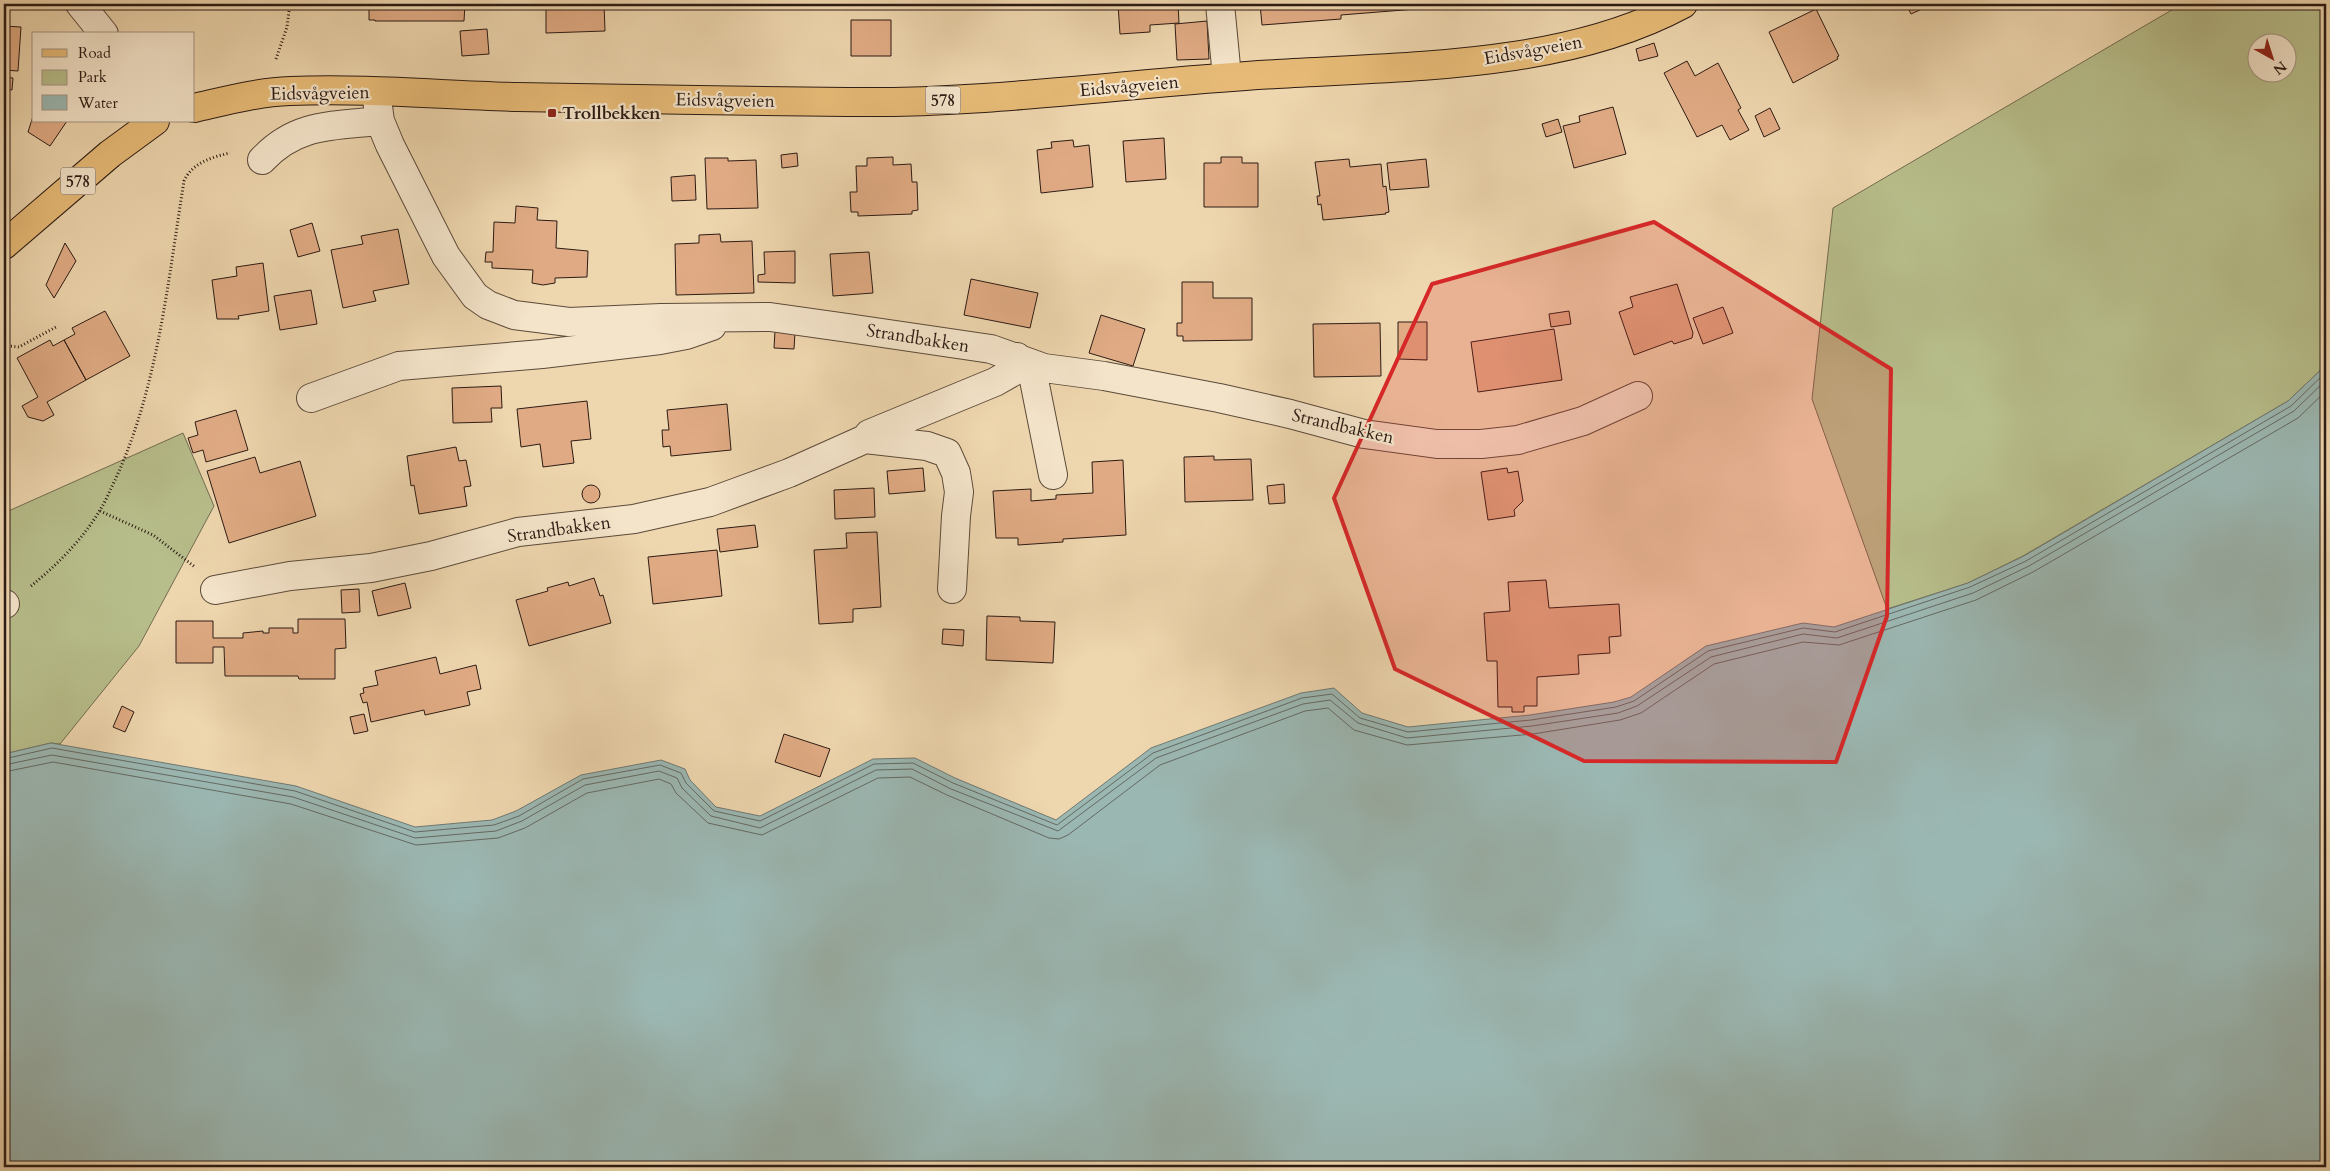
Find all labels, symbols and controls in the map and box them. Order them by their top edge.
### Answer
street label: Eidsvågveien [1482,29,1585,71]
legend [32,32,195,122]
north arrow [2248,32,2298,82]
text: Road [78,43,111,63]
text: N [2269,57,2291,79]
text: Park [78,67,107,87]
street label: Eidsvågveien [1078,70,1180,103]
street label: Eidsvågveien [270,80,371,107]
road number: 578 [926,86,960,114]
street label: Eidsvågveien [675,87,776,114]
text: Water [77,93,119,113]
place label: Trollbekken [562,101,661,126]
marker: Trollbekken [546,107,558,119]
road number: 578 [60,168,96,195]
street label: Strandbakken [865,318,972,359]
street label: Strandbakken [1289,403,1397,451]
street label: Strandbakken [506,510,613,549]

